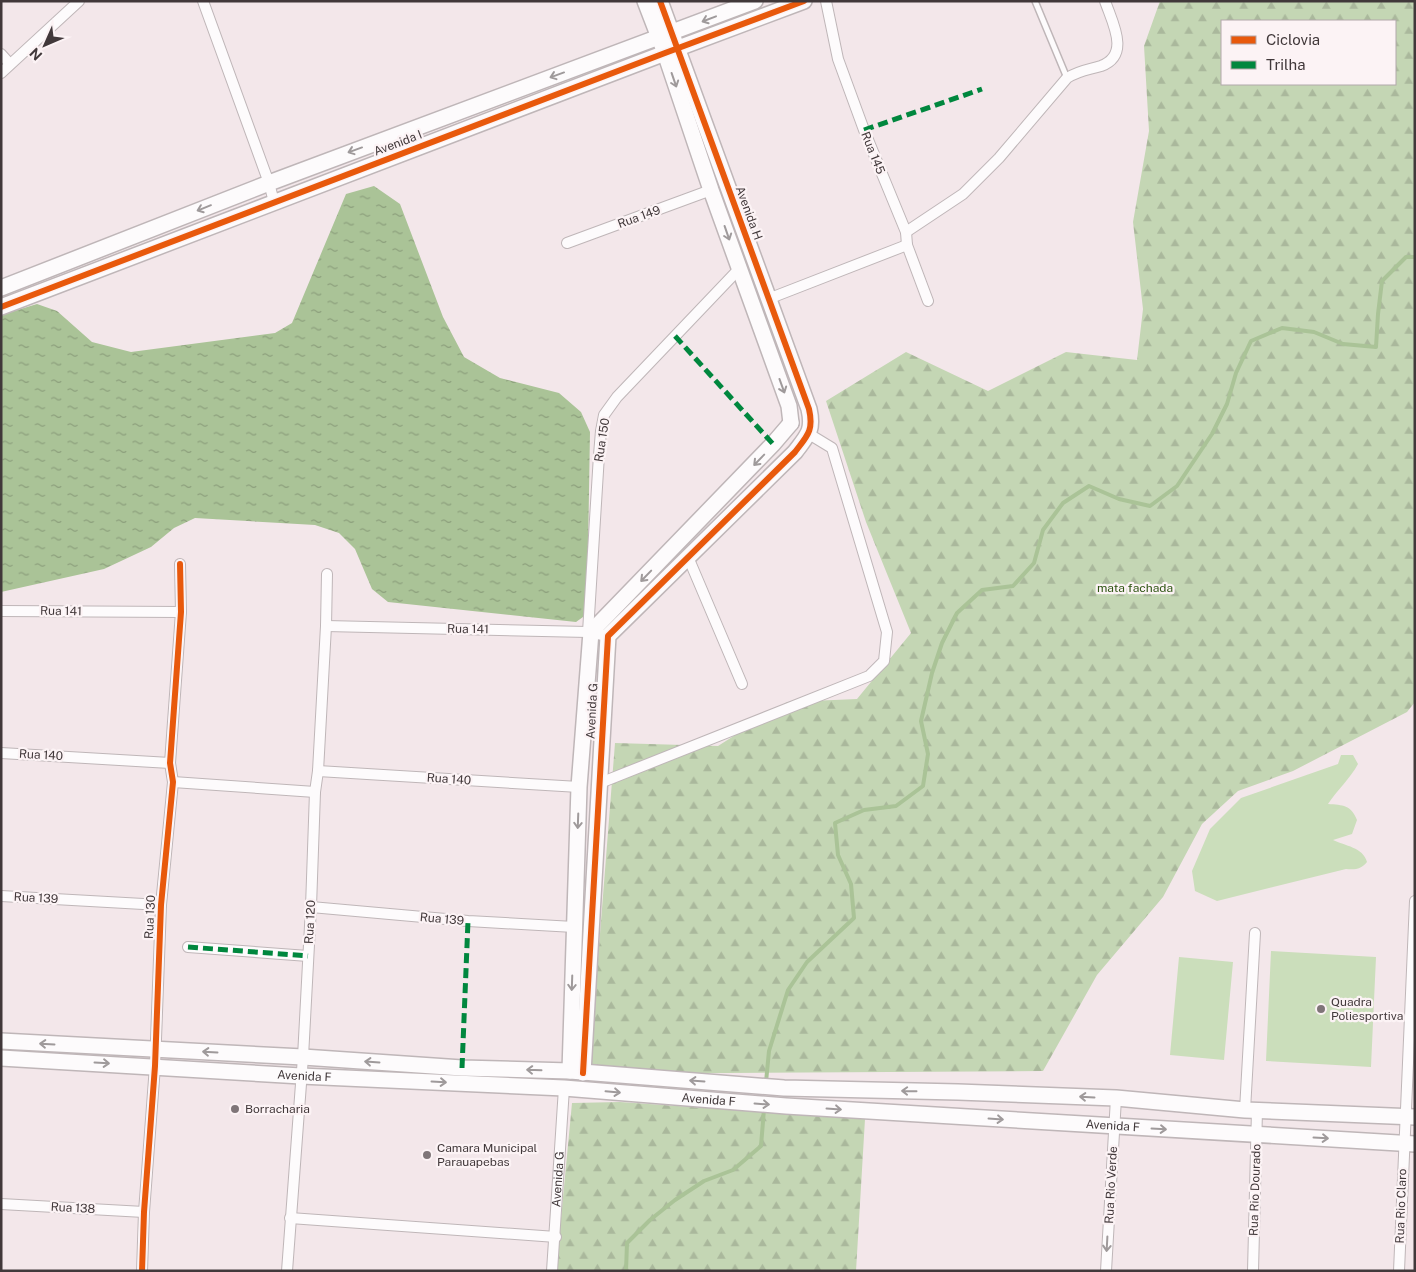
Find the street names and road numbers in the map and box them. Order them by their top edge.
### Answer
street label: Avenida I [372,127,424,159]
street label: Rua 145 [858,130,888,177]
street label: Avenida H [733,184,765,242]
street label: Rua 149 [616,203,662,231]
street label: Rua 150 [592,417,612,463]
street label: Rua 141 [40,604,82,618]
street label: Rua 141 [447,622,489,636]
street label: Avenida G [584,683,600,739]
street label: Rua 140 [19,747,63,763]
street label: Rua 140 [426,770,472,788]
street label: Rua 139 [13,890,59,906]
street label: Rua 130 [142,895,158,939]
street label: Rua 120 [302,900,318,944]
street label: Rua 139 [419,910,465,928]
street label: Avenida F [277,1068,332,1084]
street label: Avenida F [681,1091,736,1109]
street label: Avenida F [1085,1117,1140,1134]
street label: Rua Rio Dourado [1246,1143,1264,1236]
street label: Rua Rio Verde [1102,1146,1120,1224]
street label: Avenida G [549,1151,567,1208]
street label: Rua Rio Claro [1393,1168,1409,1244]
street label: Rua 138 [50,1200,96,1216]

